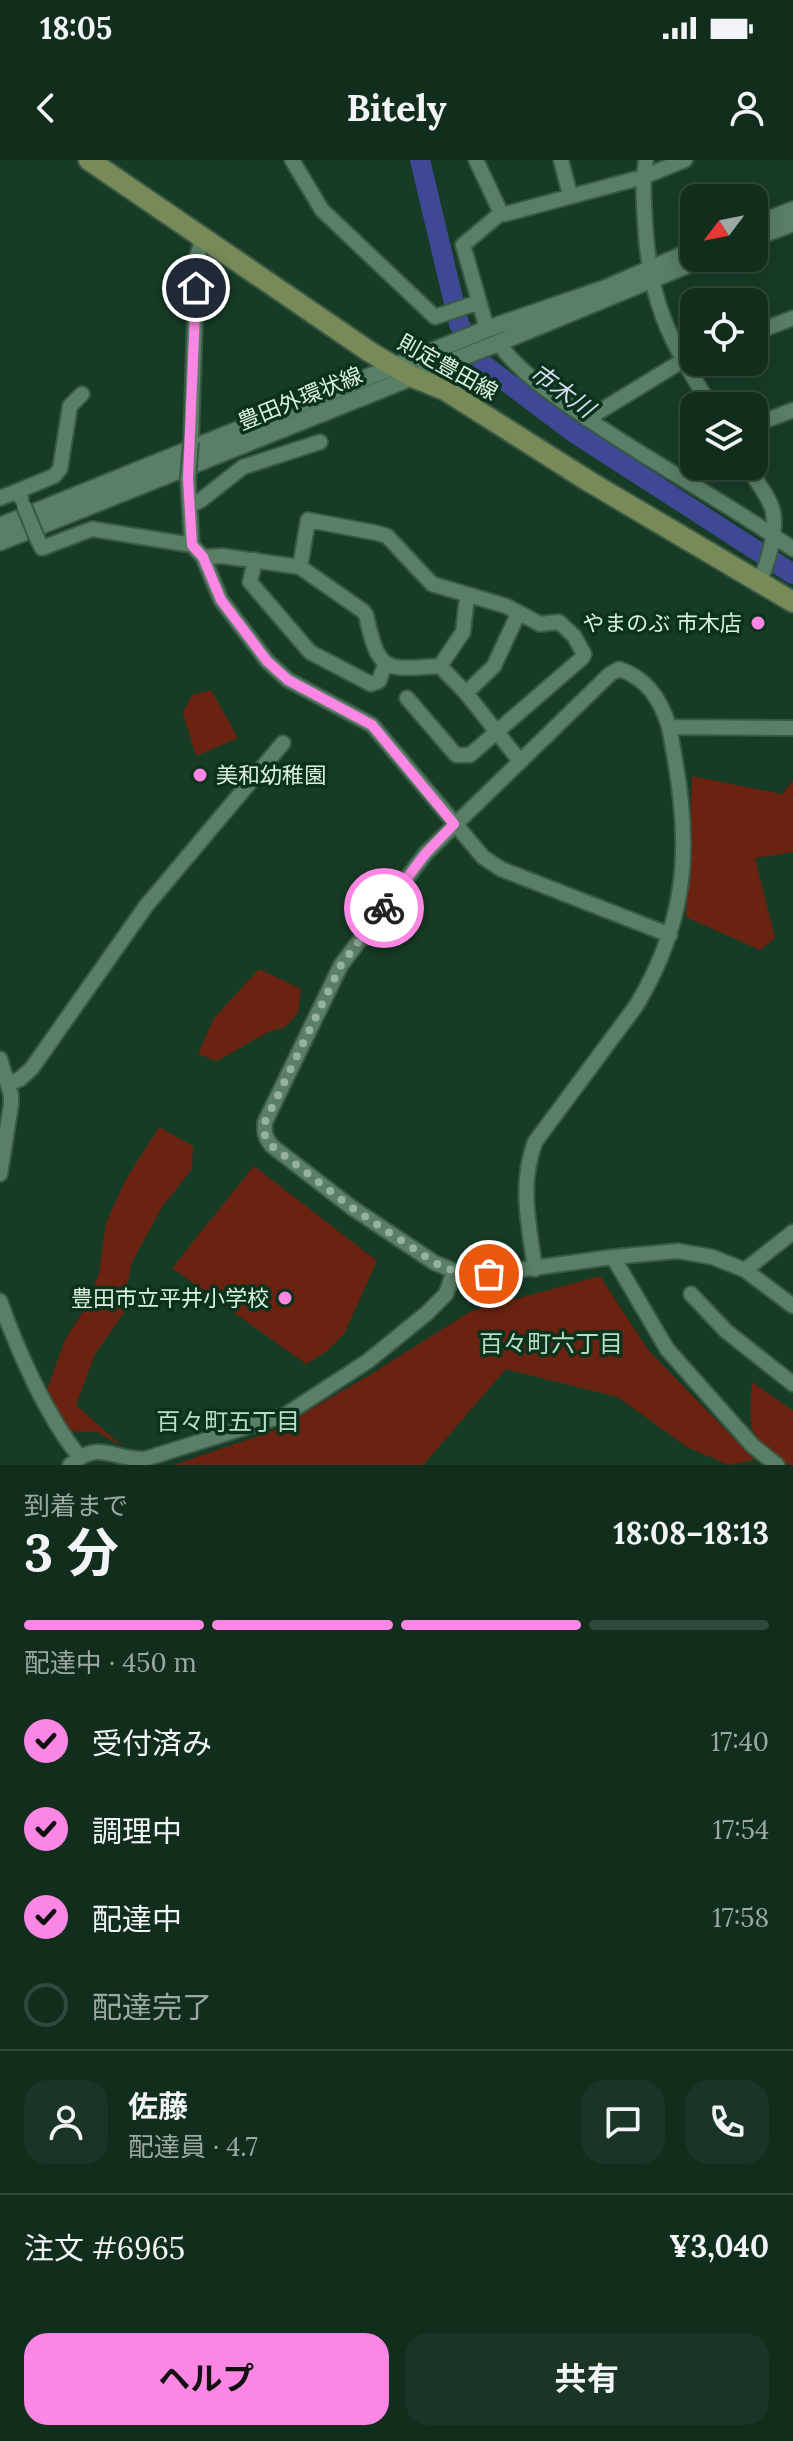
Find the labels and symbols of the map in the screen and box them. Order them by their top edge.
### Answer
north arrow [680,184,768,272]
pin [162,254,230,322]
street label: 則定豊田線 [393,328,503,406]
water label: 市木川 [524,357,603,426]
street label: 豊田外環状線 [234,360,366,436]
place label: やまのぶ 市木店 [582,609,742,637]
marker: やまのぶ 市木店 [749,614,767,632]
place label: 美和幼稚園 [216,761,326,789]
marker: 美和幼稚園 [191,766,209,784]
courier [344,868,424,948]
pin [455,1240,523,1308]
place label: 豊田市立平井小学校 [71,1284,269,1312]
marker: 豊田市立平井小学校 [276,1289,294,1307]
district label: 百々町六丁目 [479,1328,623,1359]
district label: 百々町五丁目 [156,1406,300,1437]

